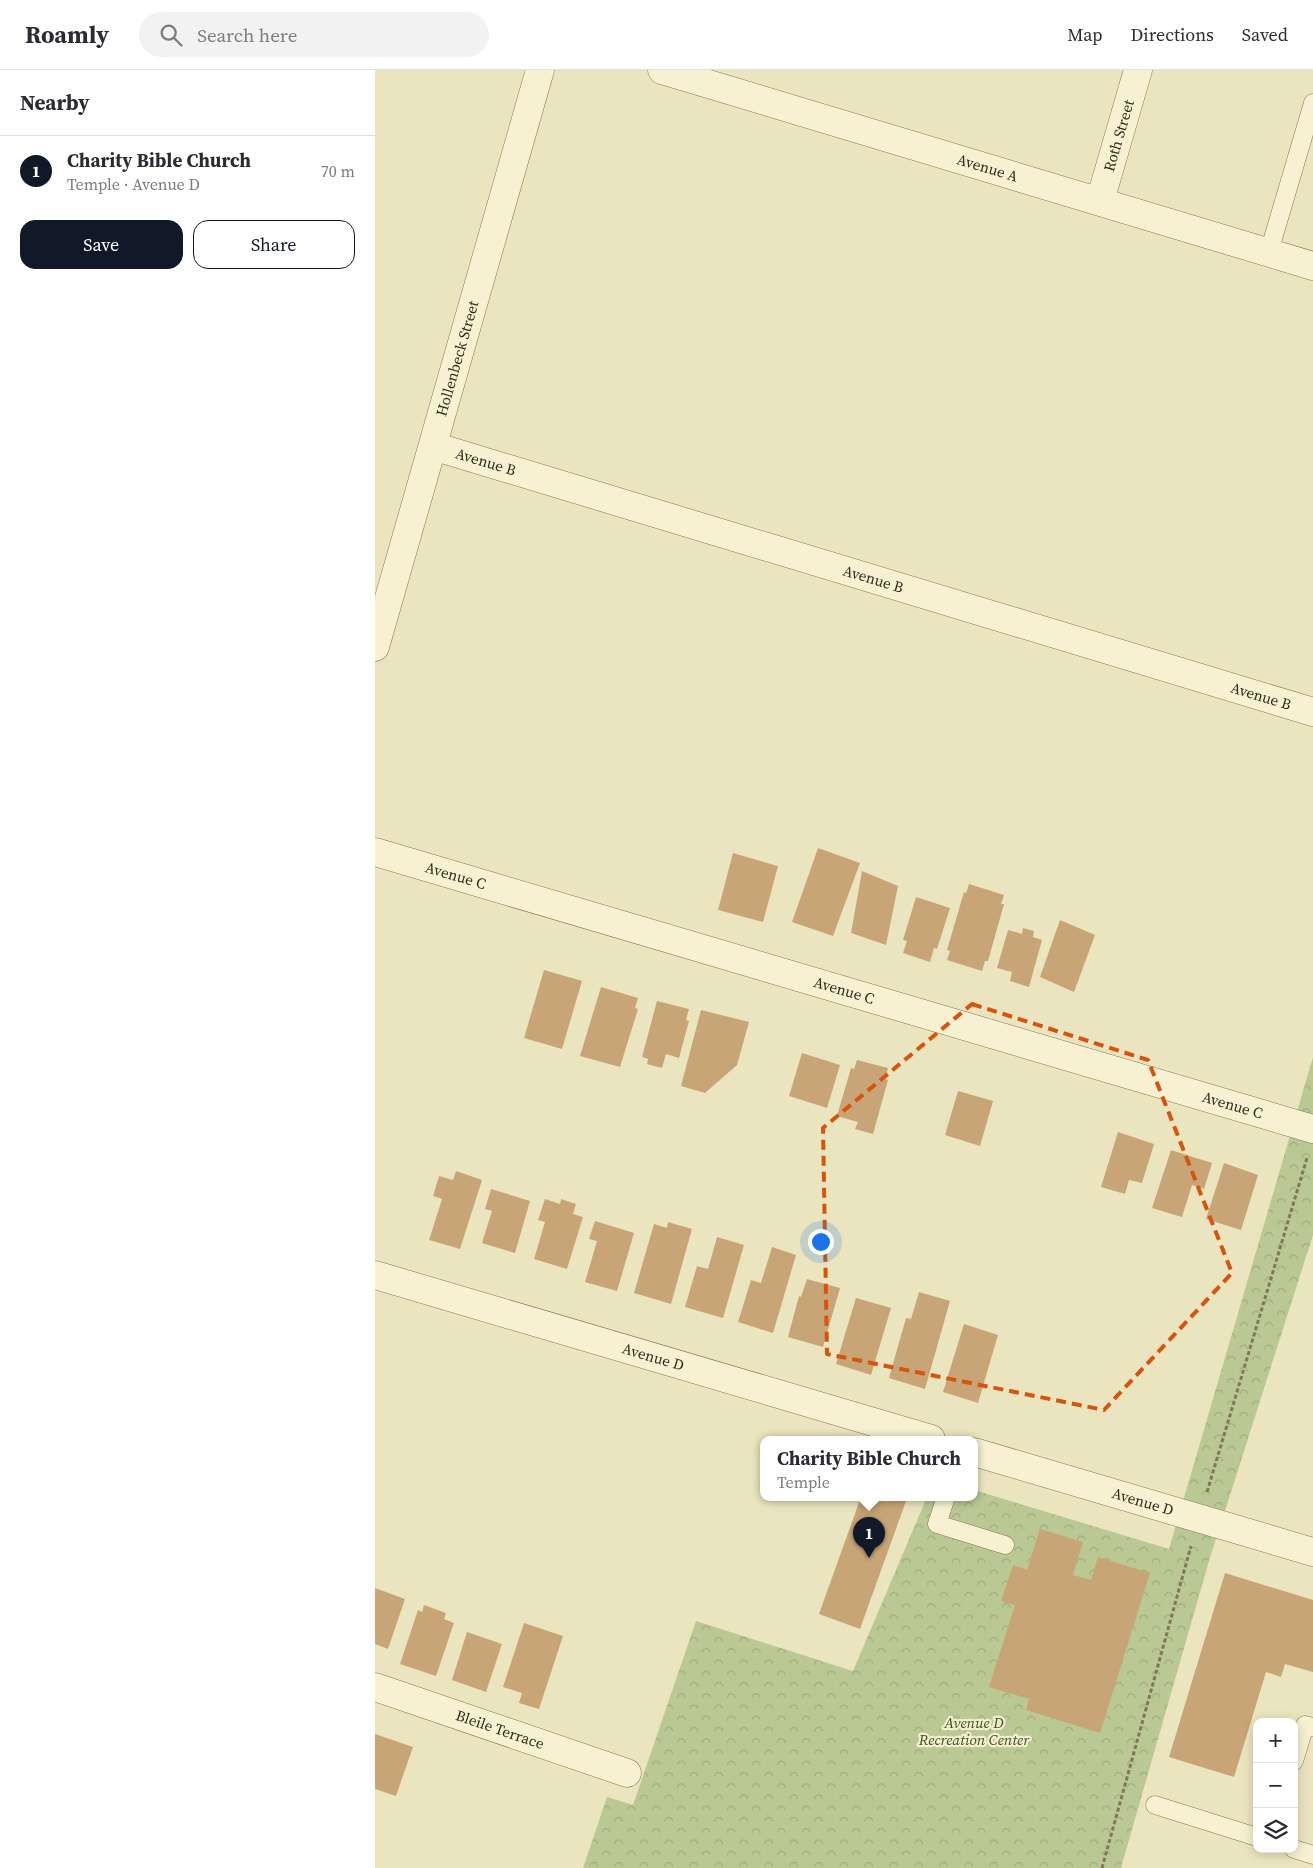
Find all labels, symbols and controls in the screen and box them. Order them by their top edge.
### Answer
search box [139,12,489,57]
text: Roamly [25,18,109,51]
icon: search [157,21,185,49]
text: Search here [197,22,297,48]
text: Map [1067,22,1103,47]
text: Directions [1131,22,1214,47]
text: Saved [1242,22,1288,47]
text: Nearby [20,88,90,117]
street label: Roth Street [1098,97,1139,174]
text: Charity Bible Church [67,147,251,173]
street label: Avenue A [955,148,1021,187]
text: 1 [32,160,40,182]
text: 70 m [321,160,355,182]
text: Temple · Avenue D [67,173,200,195]
button: Save [20,220,183,269]
button: Share [193,220,355,269]
street label: Hollenbeck Street [430,298,484,419]
street label: Avenue B [453,442,519,480]
street label: Avenue B [841,560,906,598]
street label: Avenue B [1228,677,1294,715]
street label: Avenue C [423,856,489,894]
street label: Avenue C [811,971,877,1009]
street label: Avenue C [1200,1086,1265,1124]
your location [808,1229,834,1255]
street label: Avenue D [620,1338,687,1376]
popup [760,1436,978,1501]
text: Charity Bible Church [777,1445,961,1471]
text: Temple [777,1471,830,1493]
street label: Avenue D [1110,1482,1176,1520]
pin: 1 [853,1517,885,1558]
street label: Bleile Terrace [453,1704,547,1754]
park label: Avenue D Recreation Center [918,1712,1030,1750]
map controls [1253,1718,1298,1853]
button: + [1253,1718,1298,1763]
button: − [1253,1763,1298,1808]
button: layers [1253,1808,1298,1853]

